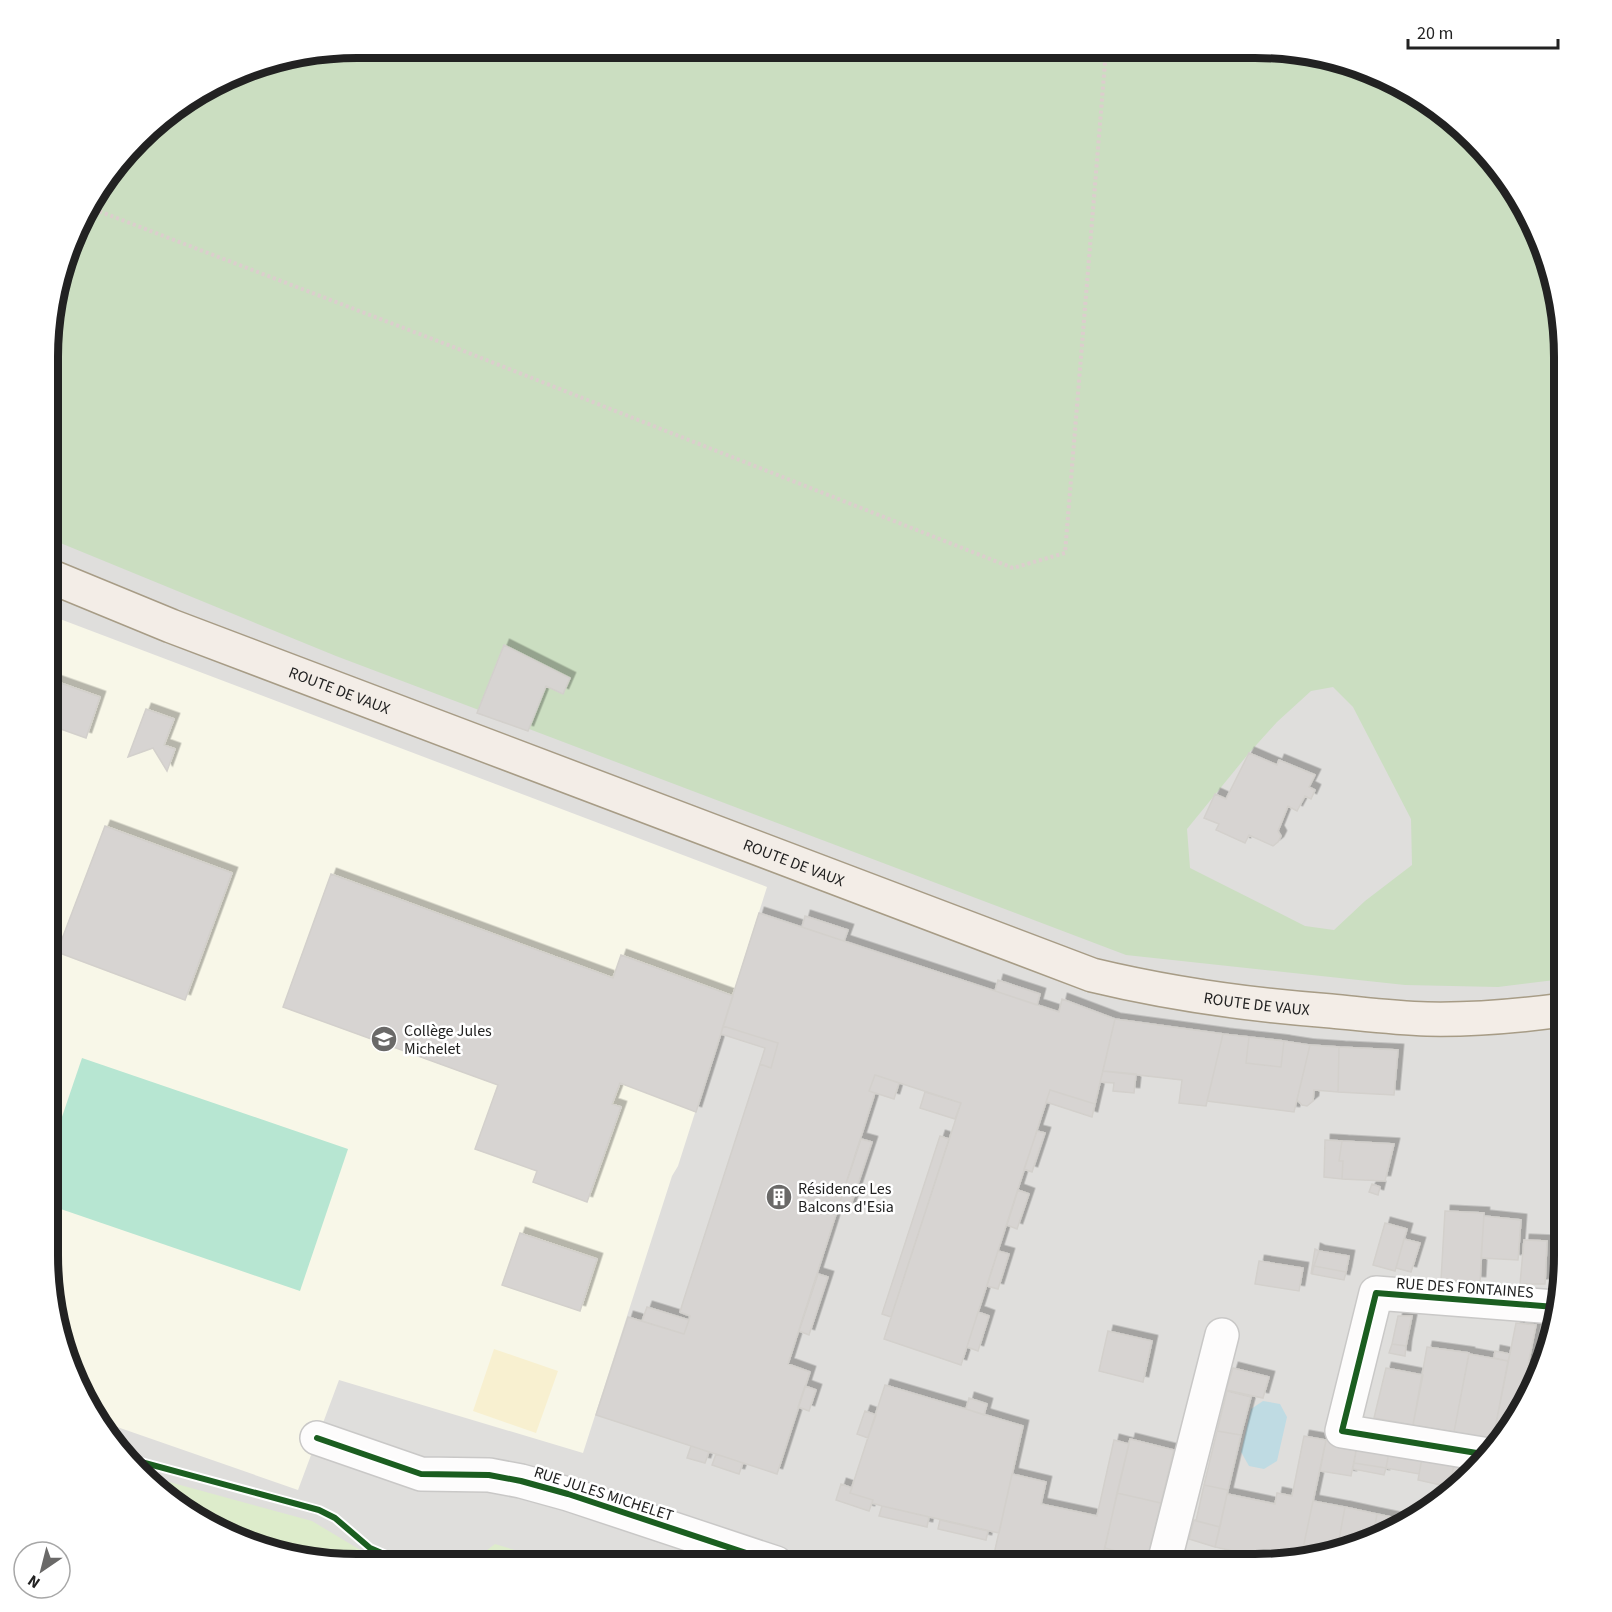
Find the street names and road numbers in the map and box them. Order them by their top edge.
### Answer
street label: ROUTE DE VAUX [285,662,393,720]
street label: ROUTE DE VAUX [740,834,847,892]
street label: ROUTE DE VAUX [1202,987,1311,1021]
street label: RUE DES FONTAINES [1395,1272,1535,1304]
street label: RUE JULES MICHELET [531,1461,677,1527]

